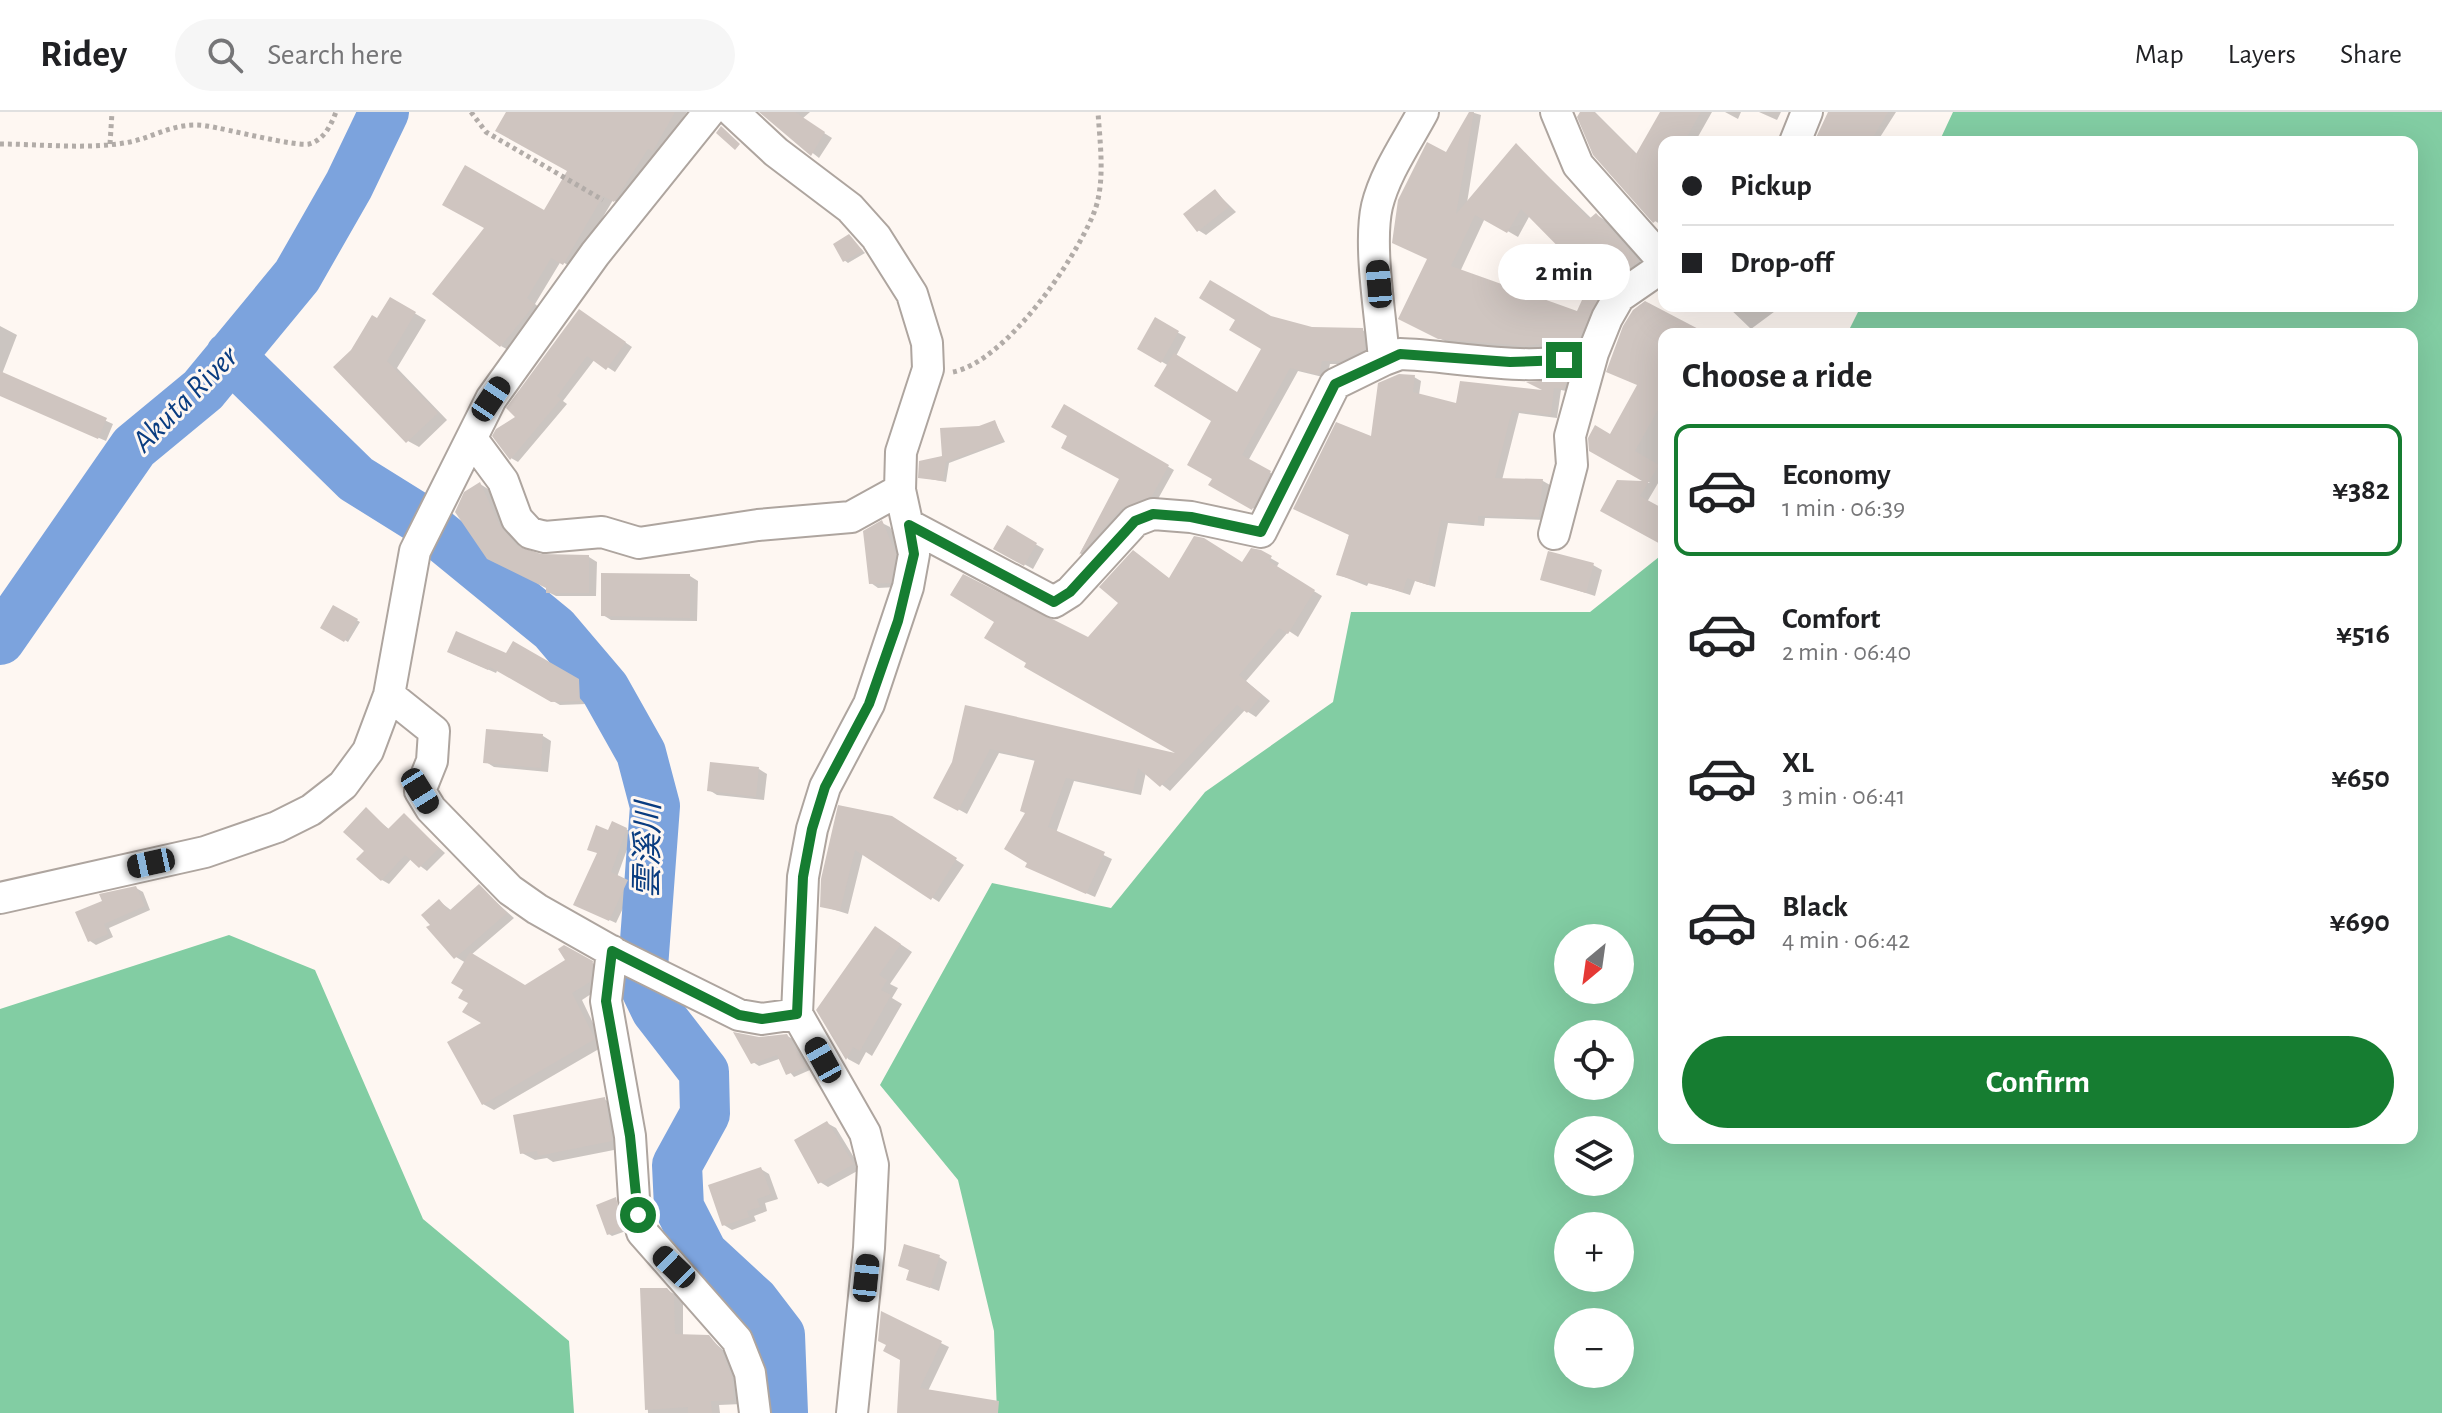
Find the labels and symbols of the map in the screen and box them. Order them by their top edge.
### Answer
callout: 2 min [1498,244,1630,300]
car [1365,259,1393,309]
water label: Akuta River [125,339,245,459]
route end [1546,342,1582,378]
car [468,372,514,426]
car [397,764,443,818]
water label: 雲溪川 [630,799,665,898]
car [125,846,177,880]
north arrow [1554,924,1634,1004]
car [801,1033,845,1087]
route start [620,1197,656,1233]
car [648,1242,700,1292]
car [852,1253,880,1303]

